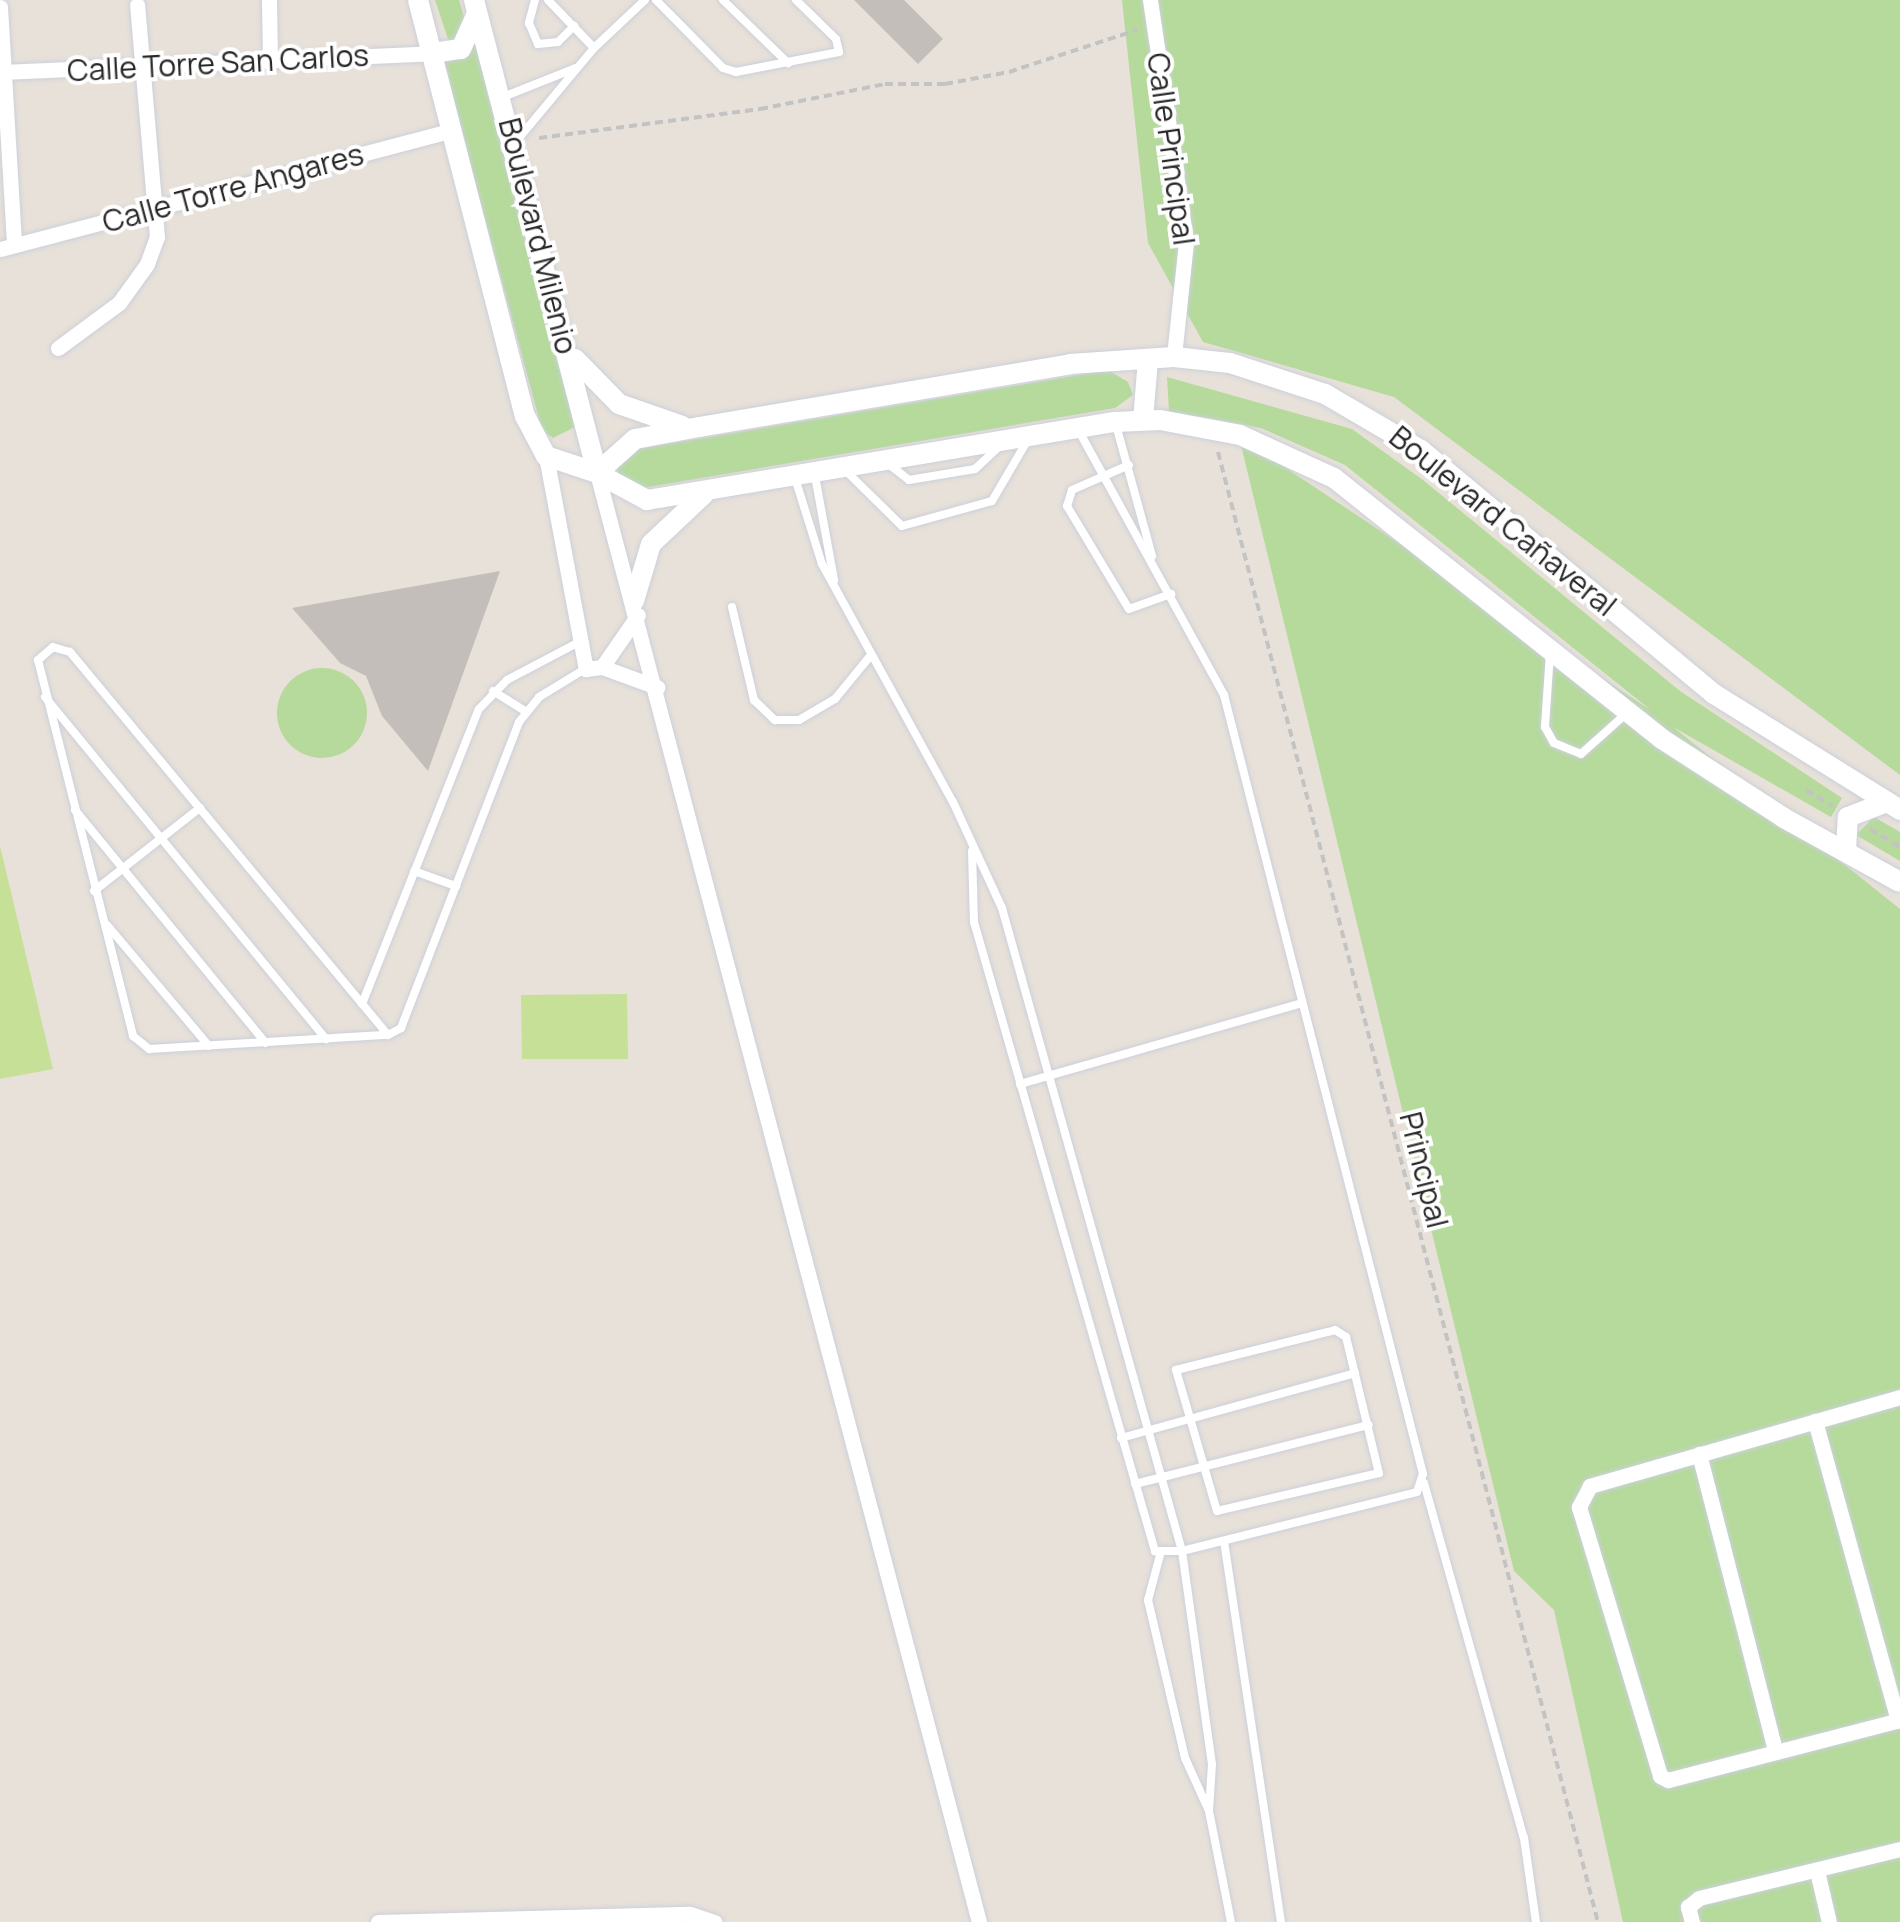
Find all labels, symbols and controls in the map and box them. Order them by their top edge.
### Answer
street label: Calle Torre San Carlos [66,37,370,89]
street label: Calle Principal [1140,50,1202,248]
street label: Boulevard Milenio [491,114,585,358]
street label: Calle Torre Angares [99,136,367,240]
street label: Boulevard Cañaveral [1382,419,1624,623]
street label: Principal [1392,1108,1456,1232]

